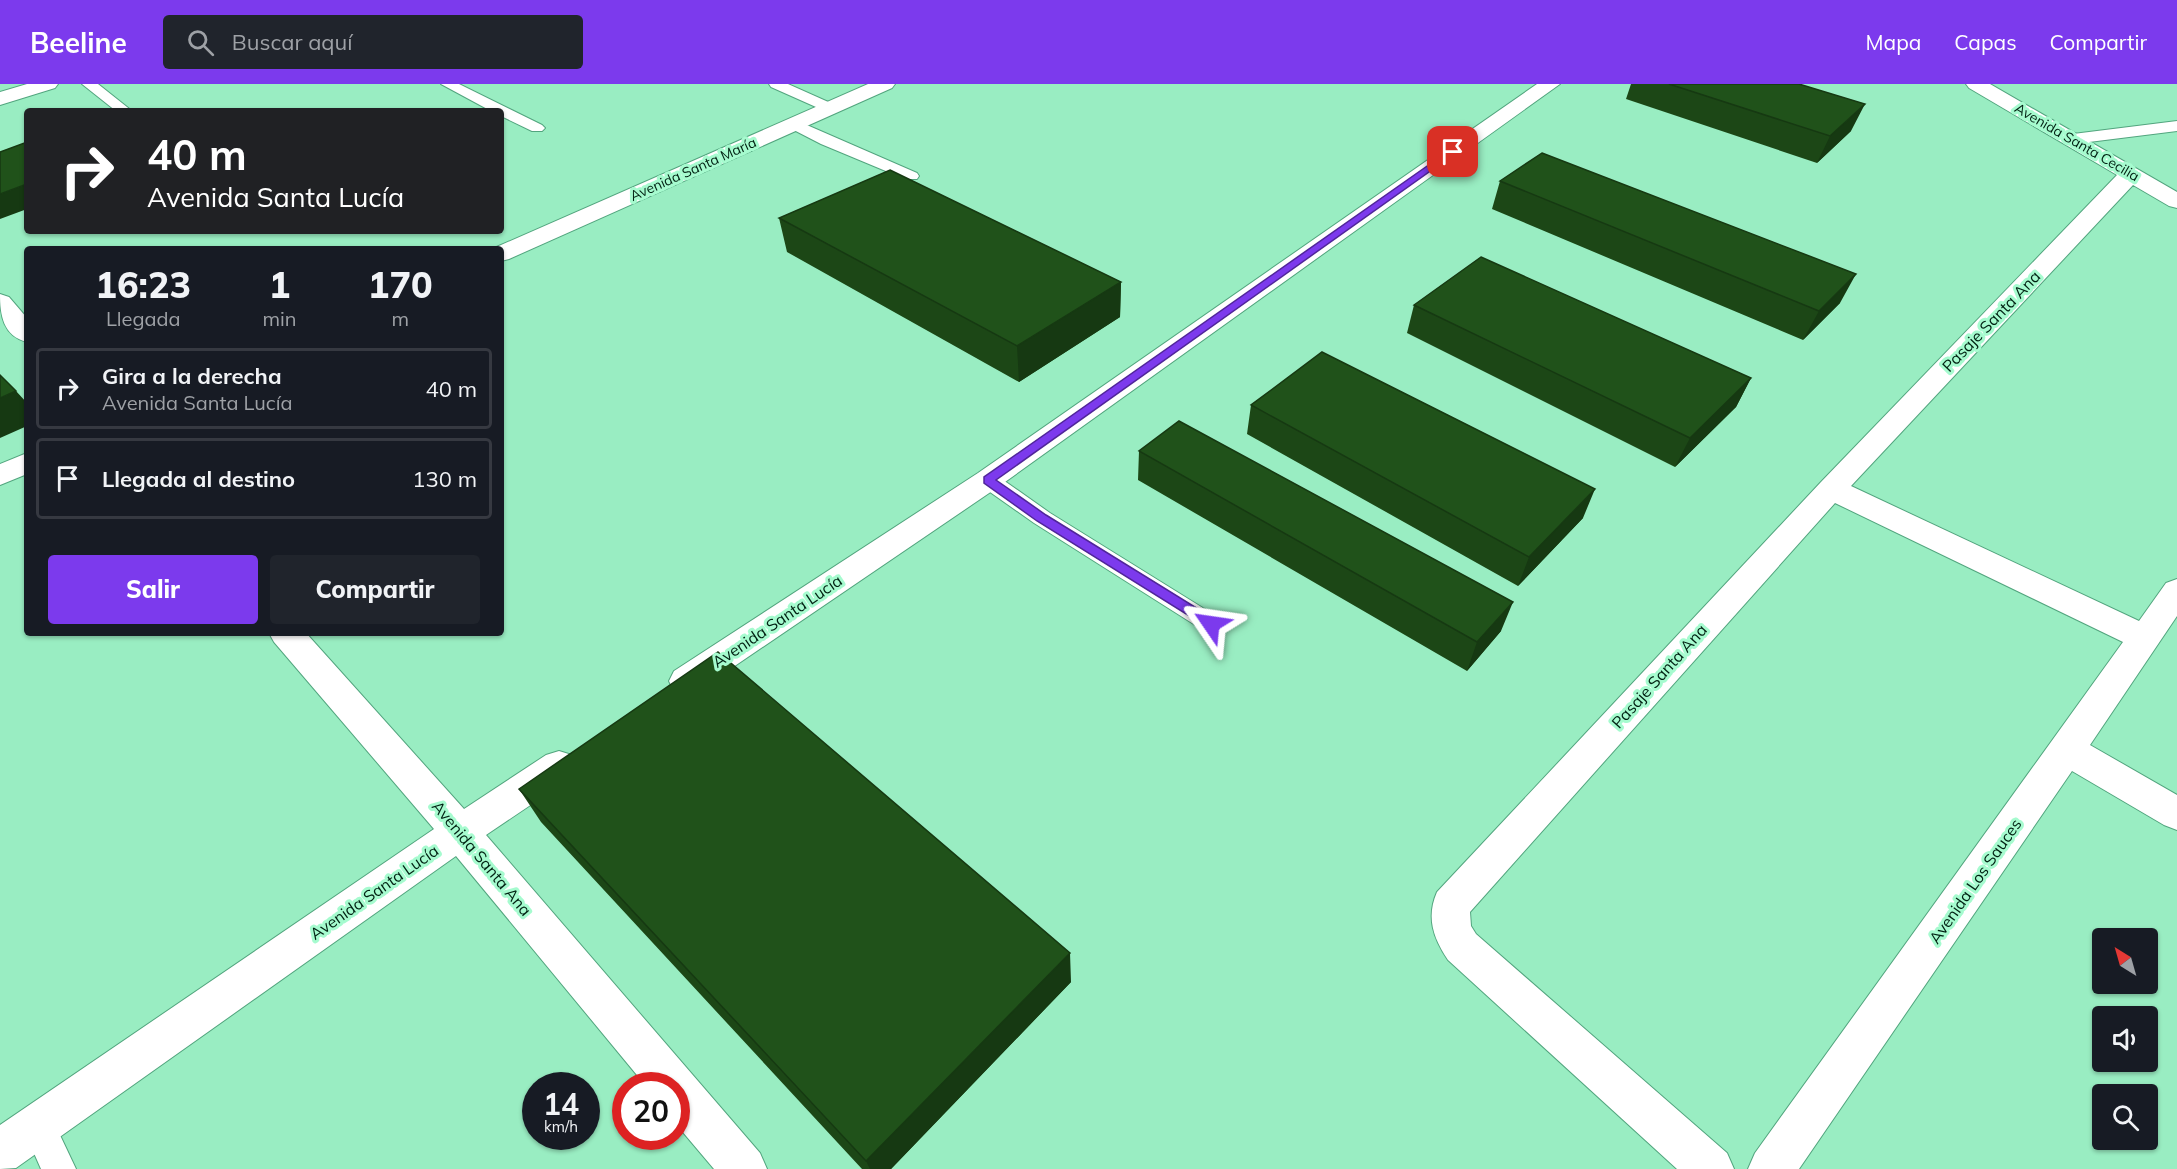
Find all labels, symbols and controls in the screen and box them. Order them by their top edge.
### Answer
search box [163,15,583,69]
text: Beeline [30,25,127,60]
icon: search [184,26,217,59]
text: Buscar aquí [232,28,353,56]
text: Mapa [1866,29,1921,55]
text: Capas [1954,29,2017,55]
text: Compartir [2050,29,2147,55]
street label: Avenida Santa Cecilia [2011,99,2143,185]
pin [1427,126,1478,177]
text: 40 m [147,128,247,181]
icon: right [48,132,126,210]
street label: Avenida Santa María [627,133,759,205]
icon: arrive [1436,135,1469,168]
text: Avenida Santa Lucía [147,180,404,214]
text: 16:23 [95,262,191,307]
text: 1 [269,262,290,307]
text: 170 [368,262,433,307]
street label: Pasaje Santa Ana [1938,266,2044,376]
text: Llegada [106,306,181,331]
text: min [262,306,297,331]
text: m [391,306,409,331]
text: Gira a la derecha [102,362,282,390]
icon: right [51,372,84,405]
text: 40 m [426,375,477,403]
text: Avenida Santa Lucía [102,390,293,415]
icon: arrive [51,462,84,495]
text: Llegada al destino [102,465,295,493]
text: 130 m [412,465,477,493]
button: Salir [48,555,258,624]
button: Compartir [270,555,480,624]
street label: Avenida Santa Lucía [708,570,846,672]
position arrow [1179,592,1243,656]
street label: Pasaje Santa Ana [1607,620,1711,732]
street label: Avenida Santa Ana [428,796,536,920]
street label: Avenida Los Sauces [1924,815,2026,947]
street label: Avenida Santa Lucía [306,840,442,944]
north arrow [2092,928,2158,994]
map controls [2092,928,2158,1150]
button: sound [2092,1006,2158,1072]
speed limit sign: 20 [612,1072,690,1150]
button: search [2092,1084,2158,1150]
text: 14 [543,1085,579,1123]
text: km/h [544,1117,578,1136]

